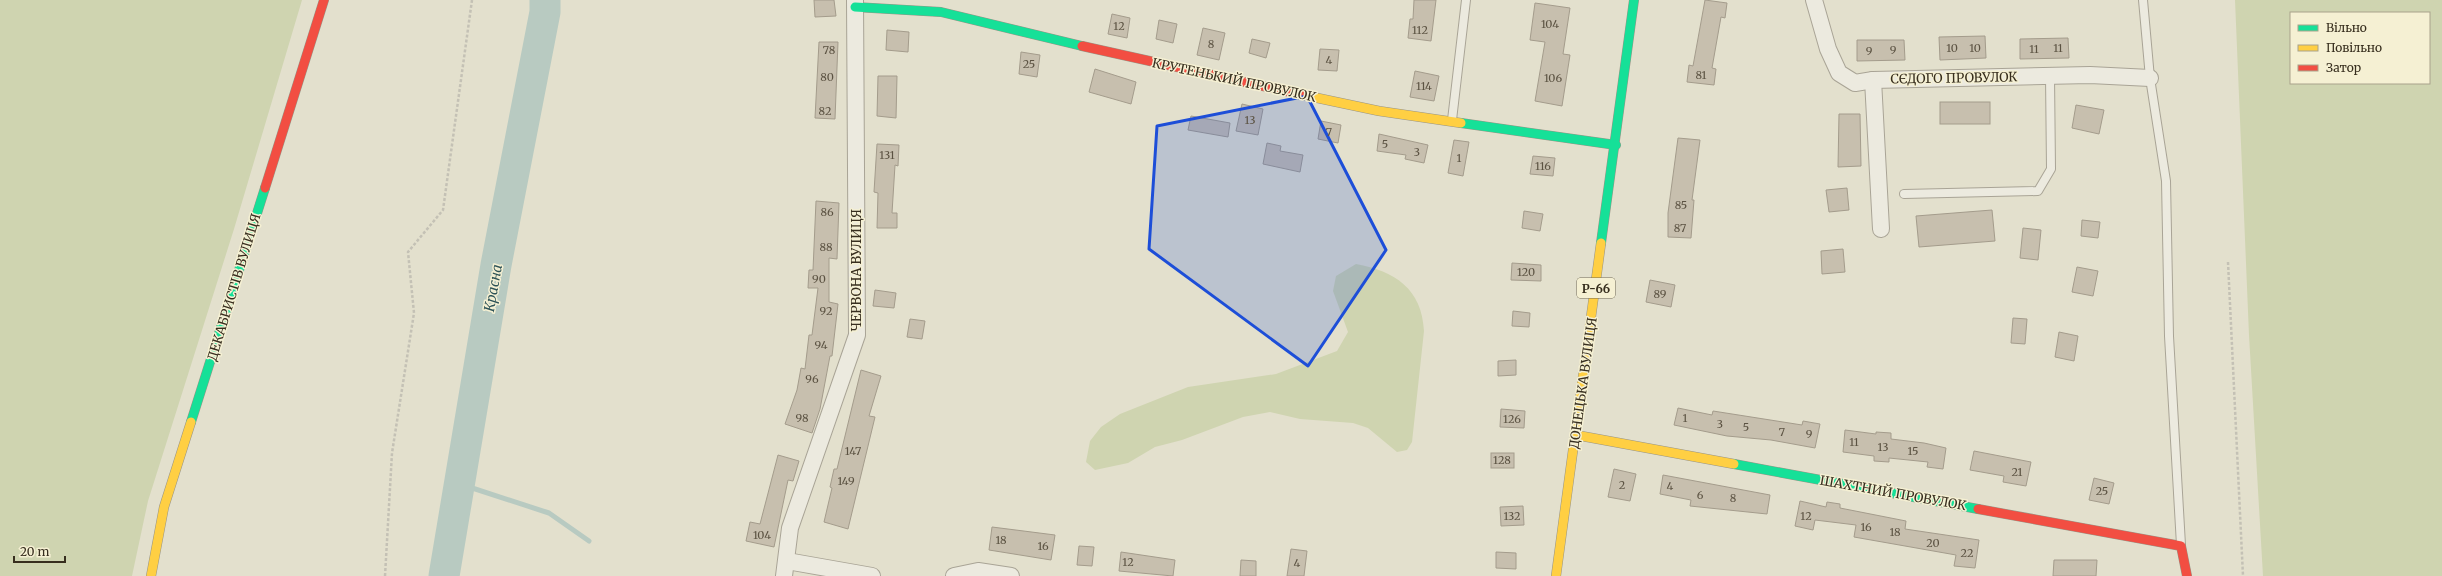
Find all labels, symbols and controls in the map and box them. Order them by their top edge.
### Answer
legend [2290,12,2430,84]
house number: 104 [1541,17,1559,31]
house number: 12 [1113,19,1125,33]
text: Вільно [2326,20,2367,35]
house number: 112 [1412,23,1428,37]
house number: 8 [1208,37,1215,51]
text: Повільно [2326,40,2382,55]
house number: 10 [1946,41,1958,55]
house number: 10 [1969,41,1981,55]
house number: 11 [2053,41,2063,55]
house number: 11 [2029,42,2039,56]
house number: 78 [823,43,836,57]
house number: 9 [1890,43,1897,57]
house number: 9 [1866,44,1873,58]
street label: КРУТЕНЬКИЙ ПРОВУЛОК [1150,53,1319,106]
house number: 4 [1326,53,1333,67]
house number: 25 [1023,57,1035,71]
text: Затор [2326,60,2361,75]
house number: 81 [1695,68,1707,82]
street label: СЄДОГО ПРОВУЛОК [1890,68,2018,88]
house number: 80 [820,70,834,84]
house number: 106 [1544,71,1562,85]
house number: 114 [1416,79,1432,93]
house number: 82 [819,104,831,118]
house number: 13 [1245,113,1255,127]
house number: 7 [1326,125,1332,139]
house number: 5 [1382,137,1388,151]
house number: 3 [1414,145,1420,159]
house number: 131 [879,148,895,162]
house number: 1 [1457,151,1462,165]
house number: 116 [1535,159,1551,173]
house number: 85 [1675,198,1687,212]
house number: 86 [820,205,834,219]
street label: ЧЕРВОНА ВУЛИЦЯ [848,209,865,331]
street label: ДЕКАБРИСТІВ ВУЛИЦЯ [203,211,265,363]
house number: 87 [1674,221,1686,235]
house number: 88 [819,240,833,254]
water label: Красна [480,263,506,313]
house number: 120 [1517,265,1535,279]
house number: 90 [812,272,826,286]
road number: Р-66 [1577,278,1615,298]
house number: 89 [1653,287,1667,301]
house number: 92 [820,304,832,318]
street label: ДОНЕЦЬКА ВУЛИЦЯ [1565,316,1601,450]
house number: 94 [814,338,828,352]
house number: 96 [805,372,819,386]
house number: 98 [795,411,809,425]
house number: 1 [1683,411,1688,425]
house number: 126 [1503,412,1521,426]
house number: 3 [1717,417,1723,431]
house number: 5 [1743,420,1749,434]
house number: 7 [1779,425,1785,439]
house number: 9 [1806,427,1813,441]
house number: 11 [1849,435,1859,449]
house number: 13 [1878,440,1888,454]
house number: 147 [845,444,861,458]
house number: 15 [1907,444,1919,458]
house number: 128 [1493,453,1511,467]
house number: 21 [2011,465,2023,479]
street label: ШАХТНИЙ ПРОВУЛОК [1818,471,1969,514]
house number: 149 [837,474,855,488]
house number: 2 [1619,478,1625,492]
house number: 4 [1667,479,1674,493]
house number: 25 [2096,484,2108,498]
house number: 6 [1697,488,1704,502]
house number: 8 [1730,491,1737,505]
house number: 132 [1503,509,1521,523]
house number: 12 [1800,509,1812,523]
house number: 16 [1860,520,1872,534]
house number: 18 [1889,525,1901,539]
house number: 104 [753,528,771,542]
house number: 18 [995,533,1007,547]
house number: 20 [1926,536,1940,550]
scale bar [14,538,65,564]
house number: 16 [1037,539,1049,553]
text: 20 m [20,544,49,559]
house number: 22 [1961,546,1973,560]
house number: 12 [1122,555,1134,569]
house number: 4 [1294,556,1301,570]

